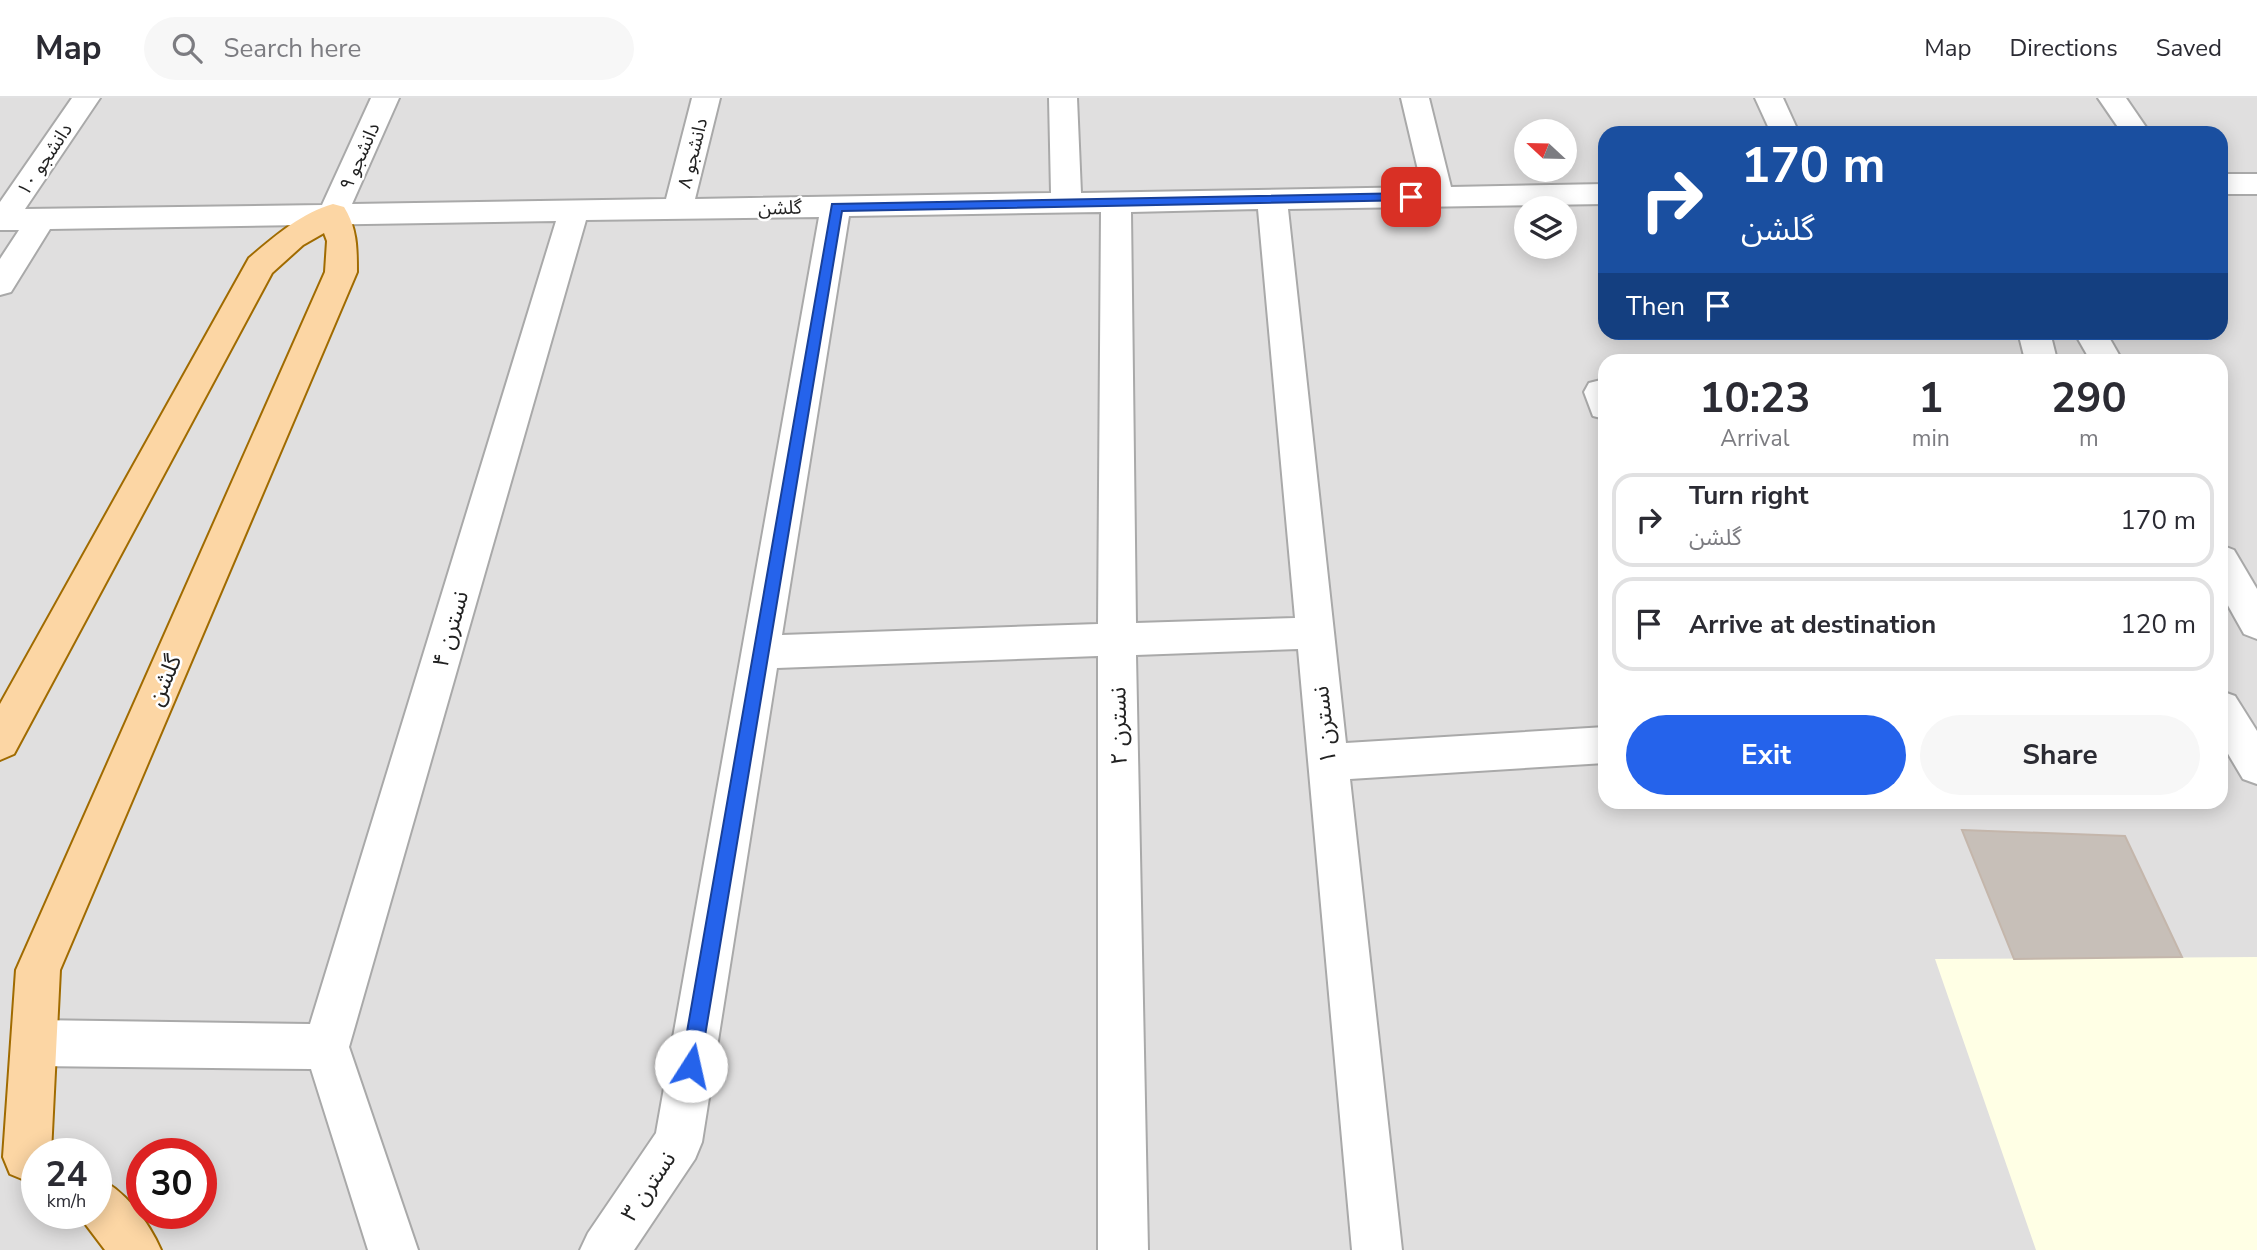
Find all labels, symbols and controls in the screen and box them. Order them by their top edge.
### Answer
search box [144,17,634,80]
text: Map [35,26,102,71]
icon: search [168,29,206,67]
text: Search here [224,31,361,66]
text: Map [1924,32,1971,64]
text: Directions [2009,32,2118,64]
text: Saved [2156,32,2222,64]
street label: دانشجو ۸ [672,115,714,191]
street label: دانشجو ۱۰ [11,118,79,201]
street label: دانشجو ۹ [333,118,386,194]
north arrow [1514,119,1577,182]
map controls [1514,119,1577,259]
text: 170 m [1741,132,1885,199]
icon: right [1626,154,1717,245]
pin [1381,167,1441,227]
icon: arrive [1392,178,1430,216]
street label: گلشن [758,195,803,221]
button: layers [1514,196,1577,259]
text: گلشن [1741,208,1814,251]
icon: arrive [1699,287,1737,325]
text: Then [1626,289,1685,324]
text: 10:23 [1699,370,1810,427]
text: 1 [1918,370,1943,427]
text: 290 [2051,370,2127,427]
text: Arrival [1720,423,1789,454]
text: min [1912,423,1950,454]
text: m [2079,423,2099,454]
text: Turn right [1689,478,1808,513]
icon: right [1630,501,1668,539]
text: 170 m [2120,503,2196,538]
text: گلشن [1689,522,1742,553]
street label: نسترن ۴ [425,587,476,671]
icon: arrive [1630,605,1668,643]
text: Arrive at destination [1689,607,1936,642]
text: 120 m [2120,607,2196,642]
street label: گلشن [140,649,189,711]
street label: نسترن ۱ [1305,684,1344,765]
street label: نسترن ۲ [1102,687,1135,765]
button: Exit [1626,715,1906,795]
button: Share [1920,715,2200,795]
position arrow [654,1029,728,1103]
speed limit sign: 30 [126,1138,217,1229]
street label: نسترن ۳ [614,1145,683,1227]
text: 24 [45,1151,88,1198]
text: km/h [47,1189,86,1213]

